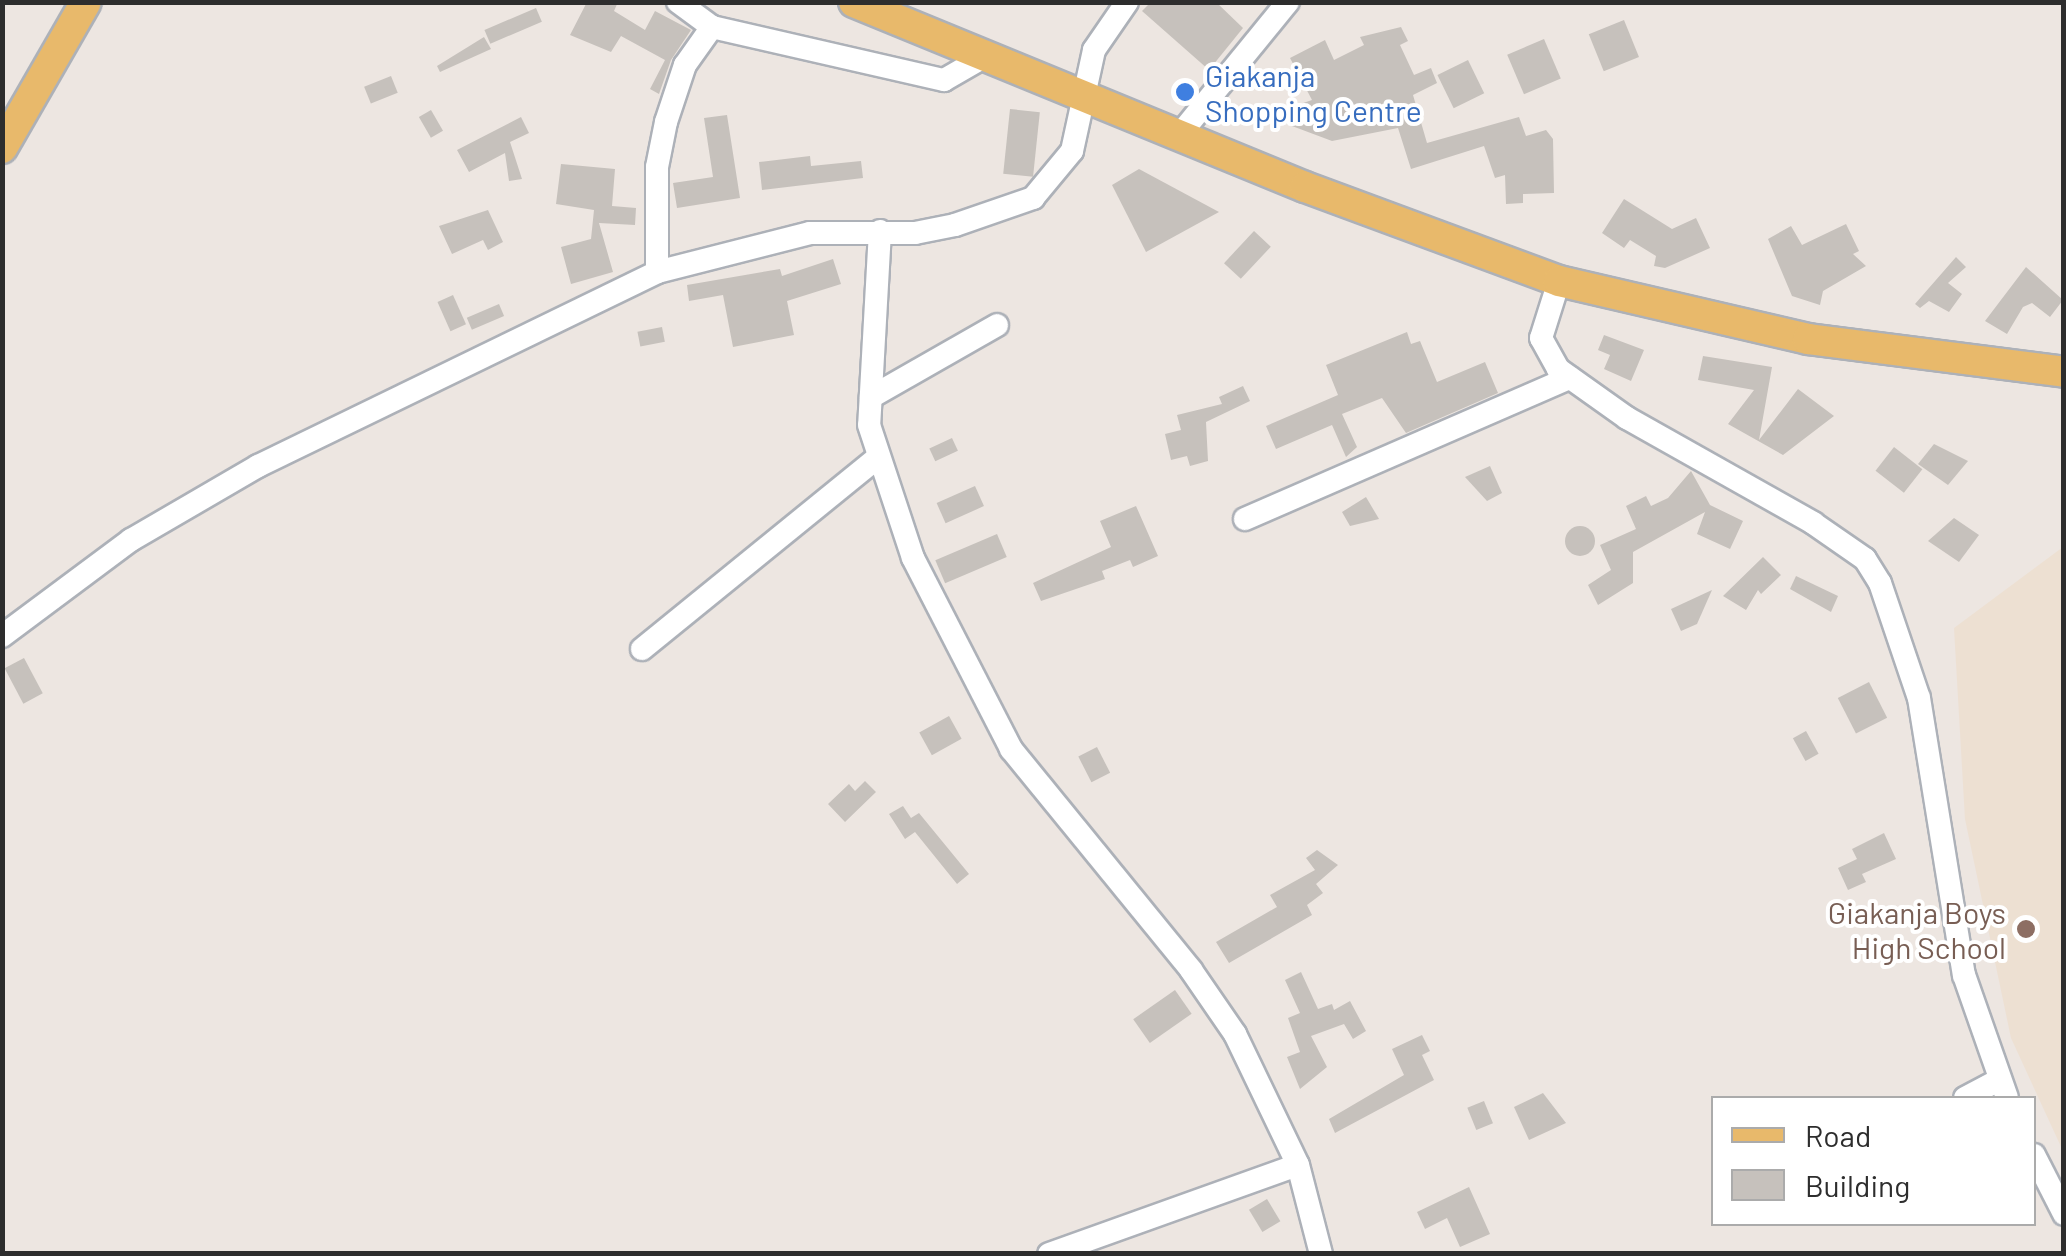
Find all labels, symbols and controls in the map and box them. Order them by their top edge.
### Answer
place label: Giakanja Shopping Centre [1205,57,1422,128]
marker: Giakanja Shopping Centre [1174,81,1196,103]
place label: Giakanja Boys High School [1828,894,2006,964]
marker: Giakanja Boys High School [2015,918,2037,940]
legend [1711,1096,2036,1226]
text: Road [1805,1117,1871,1153]
text: Building [1805,1167,1910,1203]

